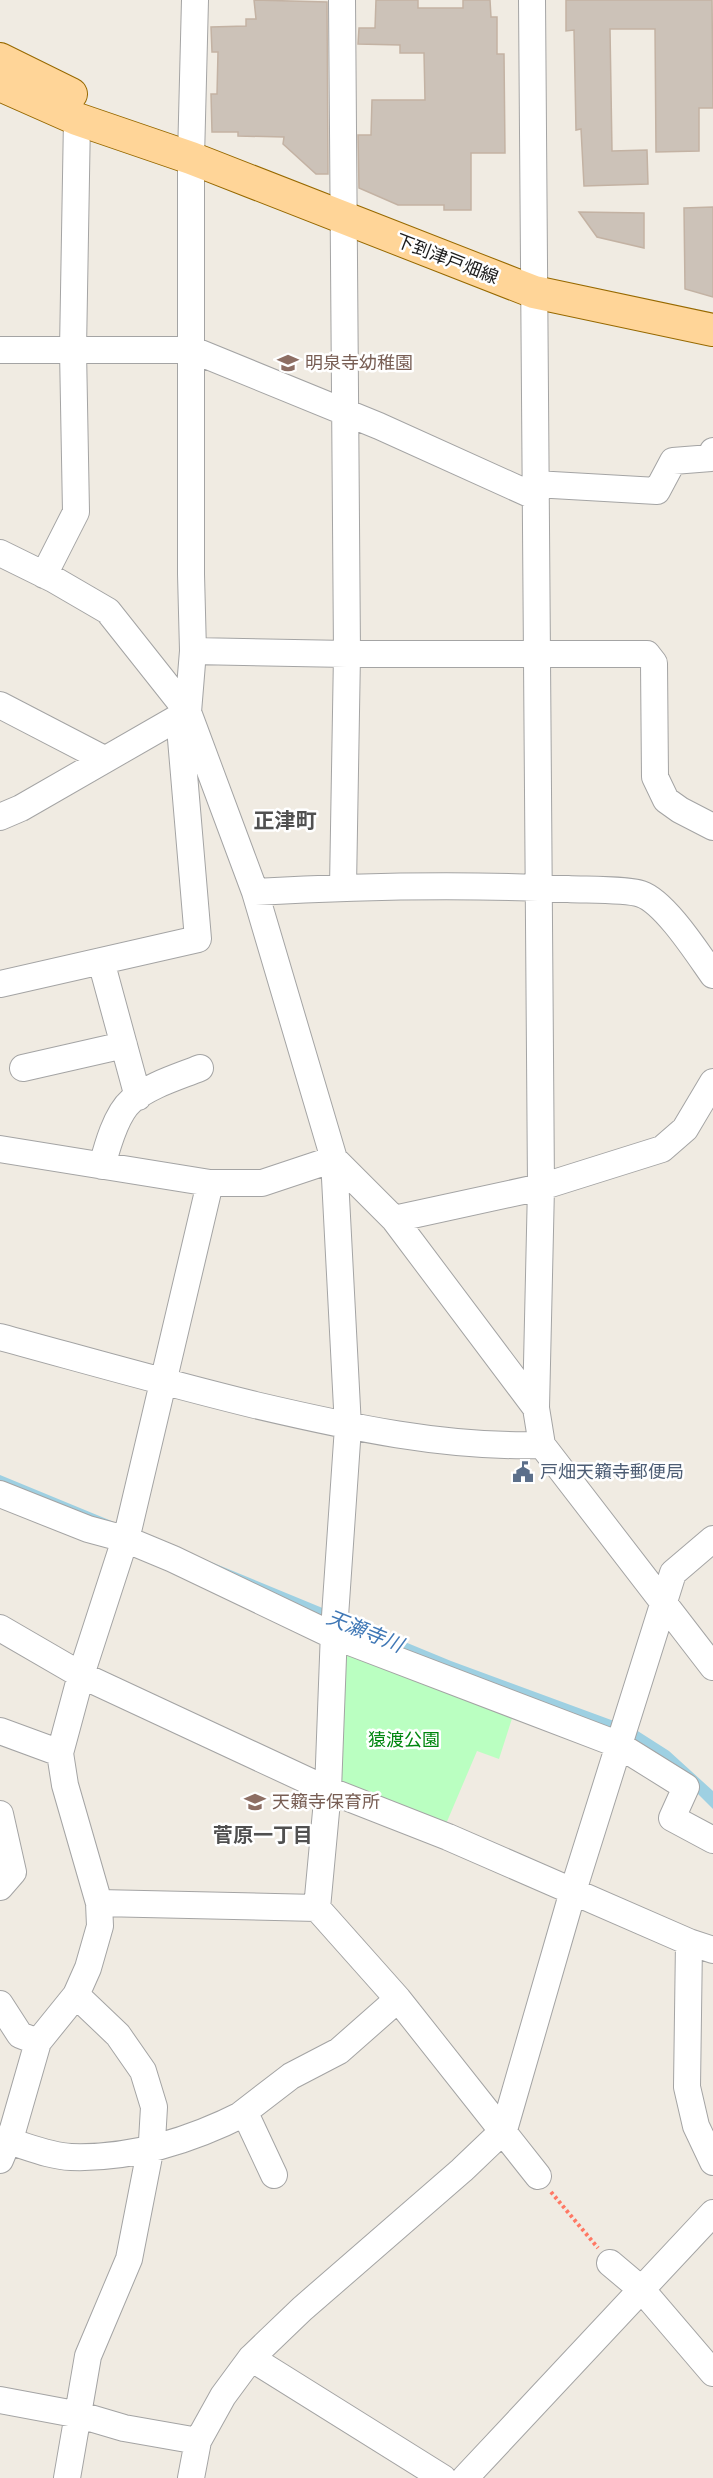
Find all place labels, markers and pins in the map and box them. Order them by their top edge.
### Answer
school or university icon: 明泉寺幼稚園 [276,351,300,375]
place label: 明泉寺幼稚園 [305,353,413,374]
public building icon: 戸畑天籟寺郵便局 [511,1460,535,1484]
place label: 戸畑天籟寺郵便局 [540,1462,684,1483]
school or university icon: 天籟寺保育所 [243,1790,267,1814]
place label: 天籟寺保育所 [272,1792,380,1813]

